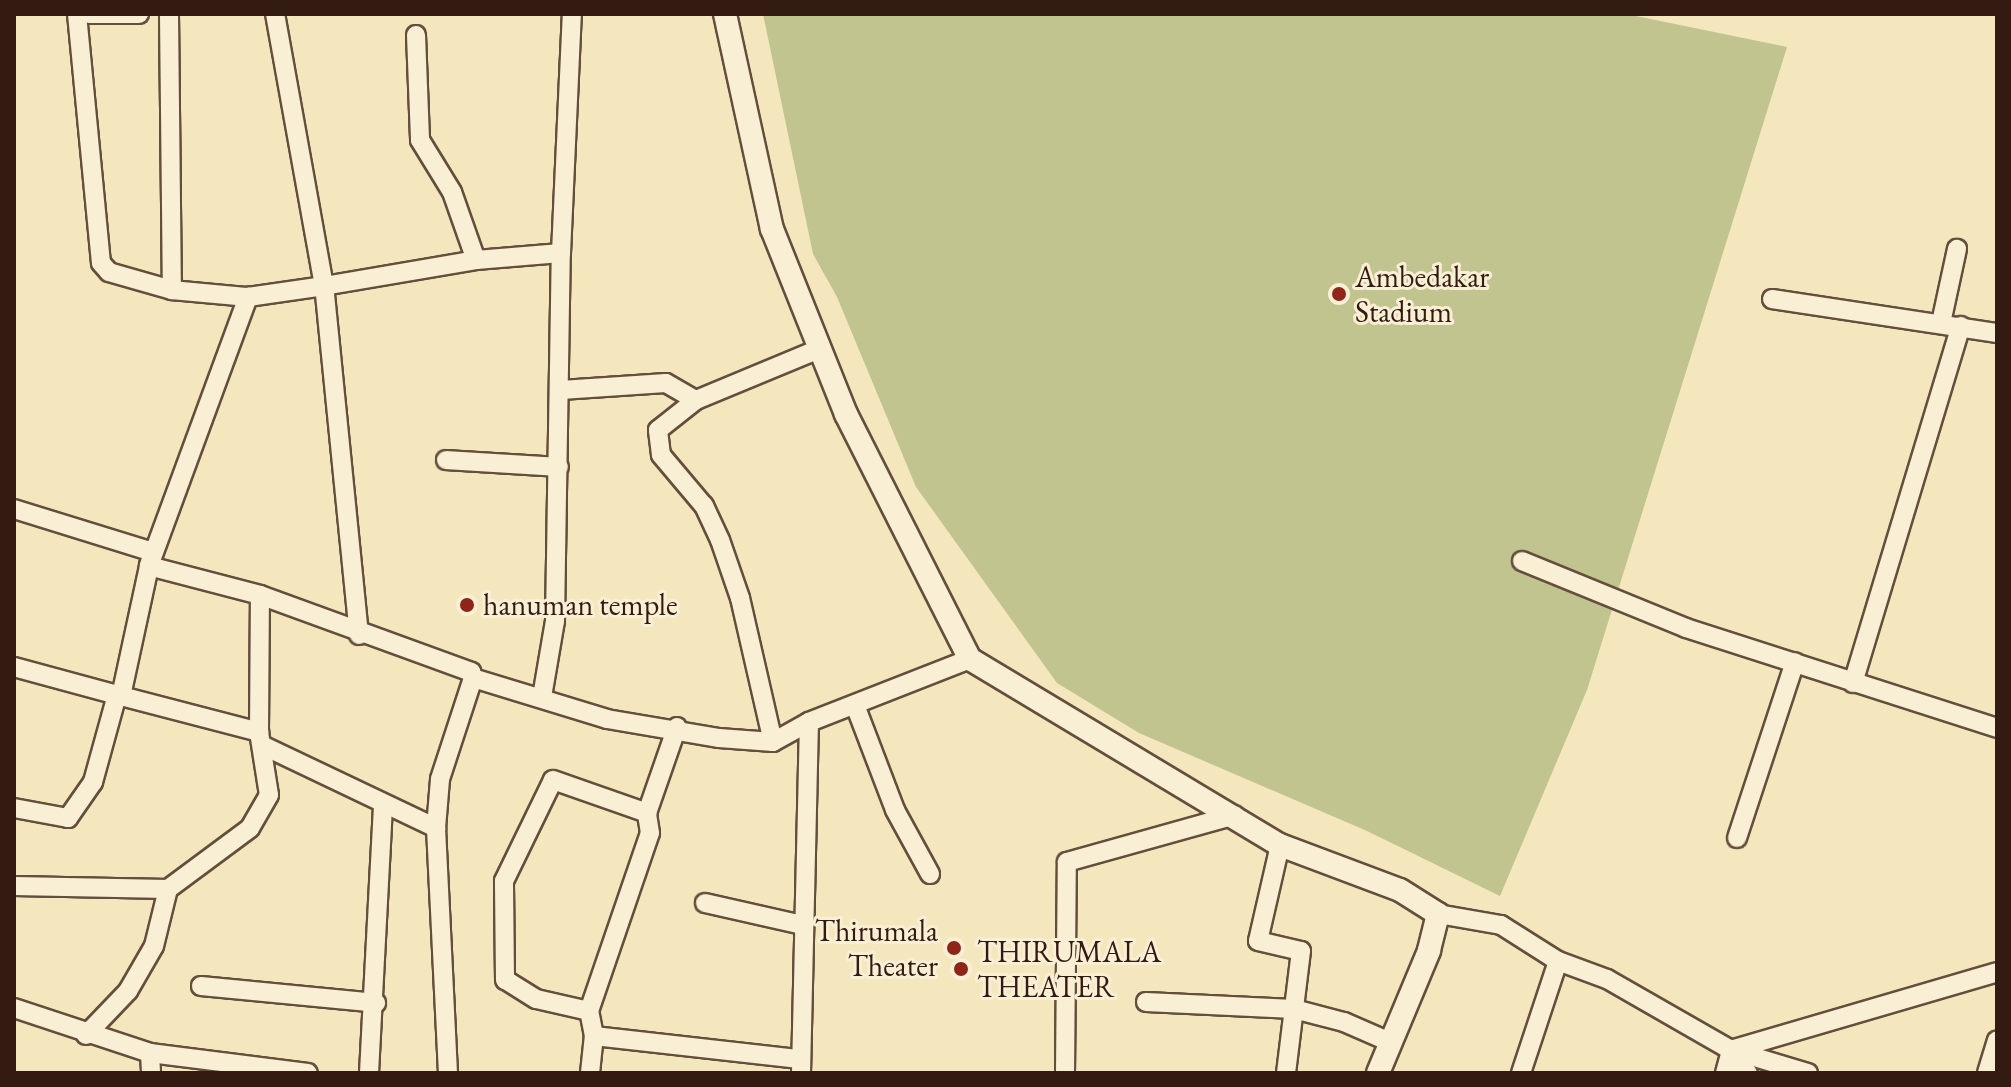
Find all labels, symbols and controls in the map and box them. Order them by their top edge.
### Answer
place label: Ambedakar Stadium [1355,259,1489,330]
marker: Ambedakar Stadium [1330,285,1348,303]
place label: hanuman temple [483,587,678,623]
marker: hanuman temple [458,596,476,614]
place label: Thirumala Theater [815,913,938,984]
place label: THIRUMALA THEATER [977,934,1161,1004]
marker: Thirumala Theater [945,939,963,957]
marker: THIRUMALA THEATER [952,960,970,978]

